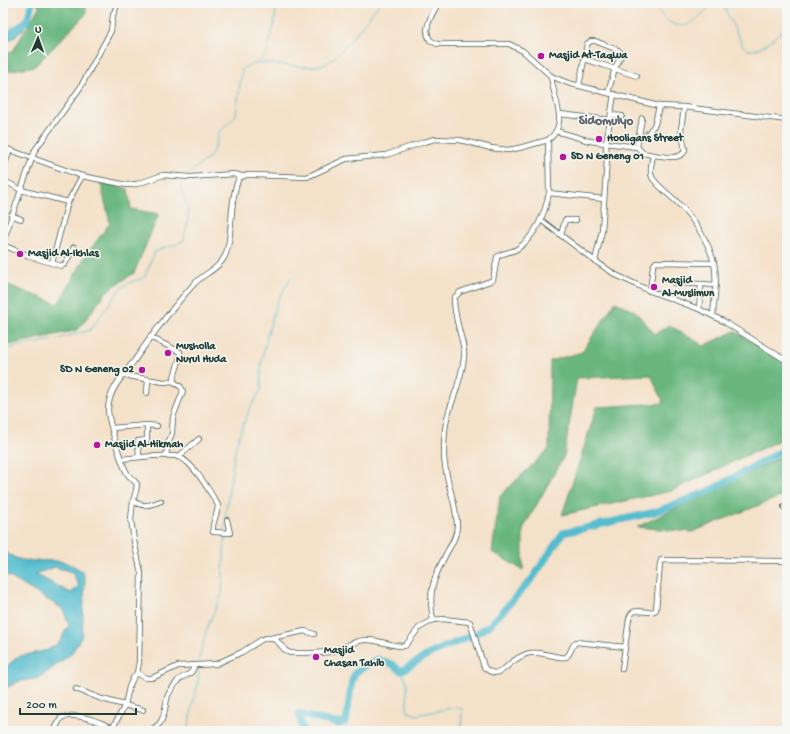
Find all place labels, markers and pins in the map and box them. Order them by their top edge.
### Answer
place label: Masjid At-Taqwa [549,49,628,63]
marker: Masjid At-Taqwa [536,51,546,61]
place label: Hooligans Street [607,132,685,146]
marker: Hooligans Street [594,134,604,144]
place label: SD N Geneng 01 [571,151,644,164]
marker: SD N Geneng 01 [558,152,568,162]
place label: Masjid Al-Ikhlas [28,248,100,260]
marker: Masjid Al-Ikhlas [15,249,25,259]
place label: Masjid Al-Muslimun [661,275,715,300]
marker: Masjid Al-Muslimun [649,282,659,292]
place label: Musholla Nurul Huda [176,341,227,366]
marker: Musholla Nurul Huda [163,348,173,358]
place label: SD N Geneng 02 [60,364,135,377]
marker: SD N Geneng 02 [137,365,147,375]
place label: Masjid Al-Hikmah [105,439,183,451]
marker: Masjid Al-Hikmah [92,440,102,450]
place label: Masjid Chasan Tahib [323,645,385,670]
marker: Masjid Chasan Tahib [311,652,321,662]

